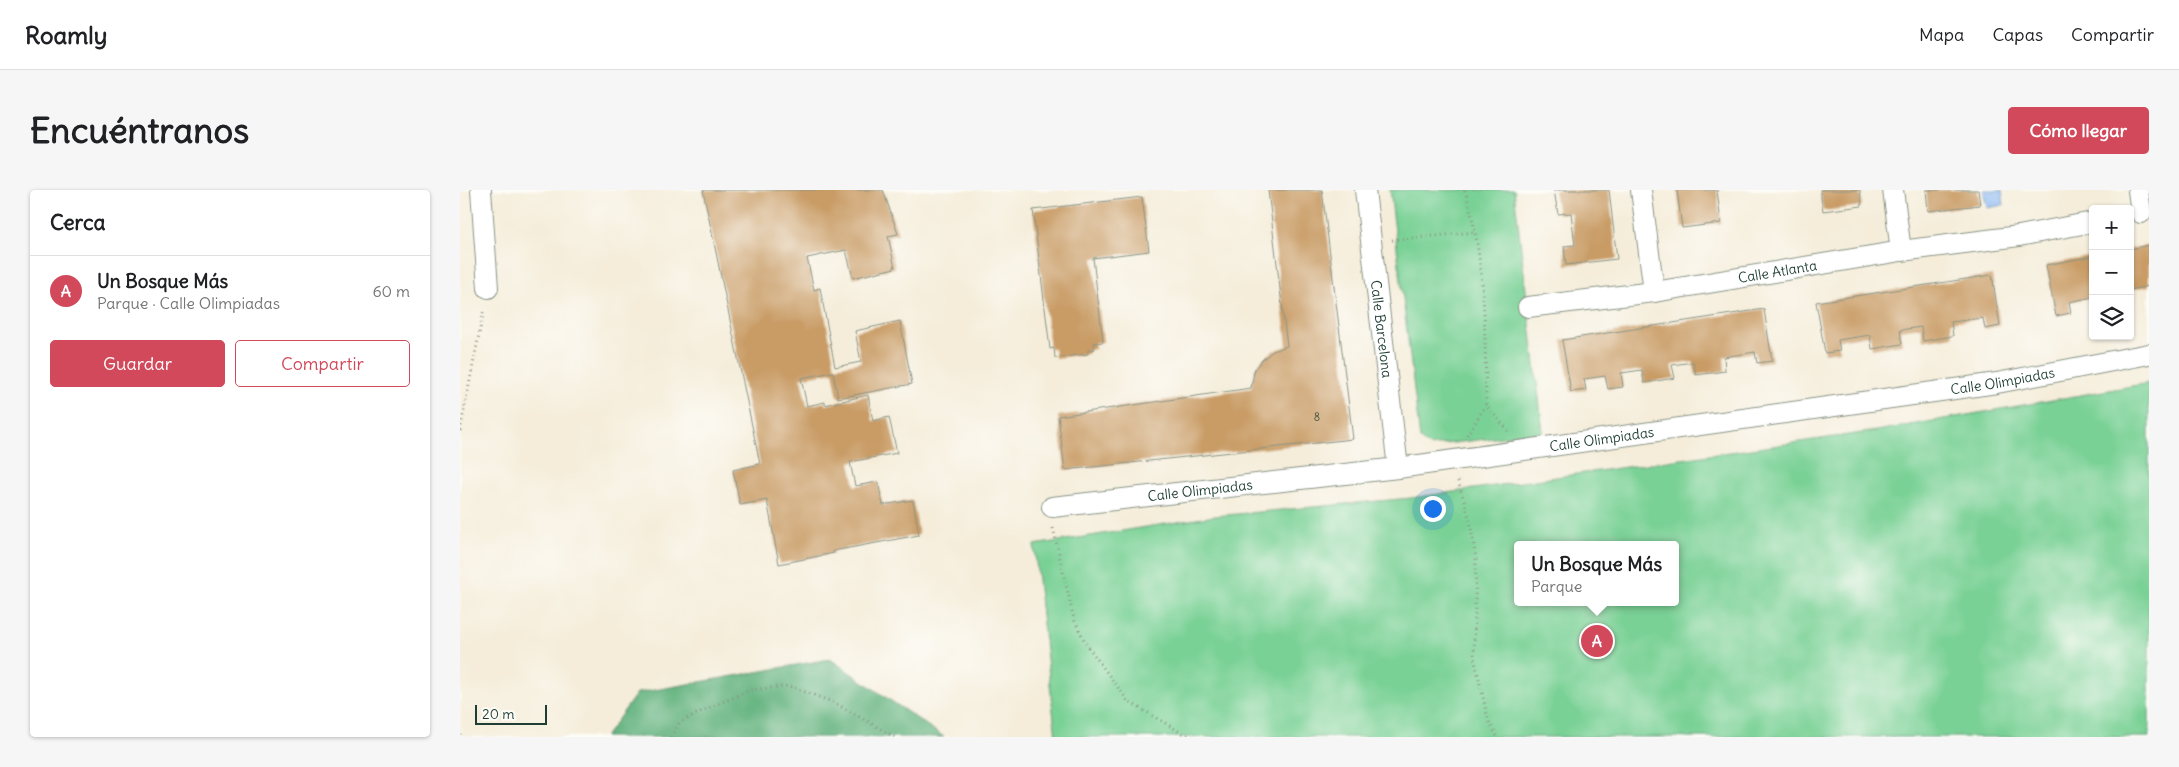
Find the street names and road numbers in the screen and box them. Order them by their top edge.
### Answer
street label: Calle Atlanta [1737,256,1818,287]
street label: Calle Barcelona [1367,279,1396,379]
street label: Calle Olimpiadas [1949,363,2056,398]
street label: Calle Olimpiadas [1548,423,1655,455]
street label: Calle Olimpiadas [1147,475,1253,505]

